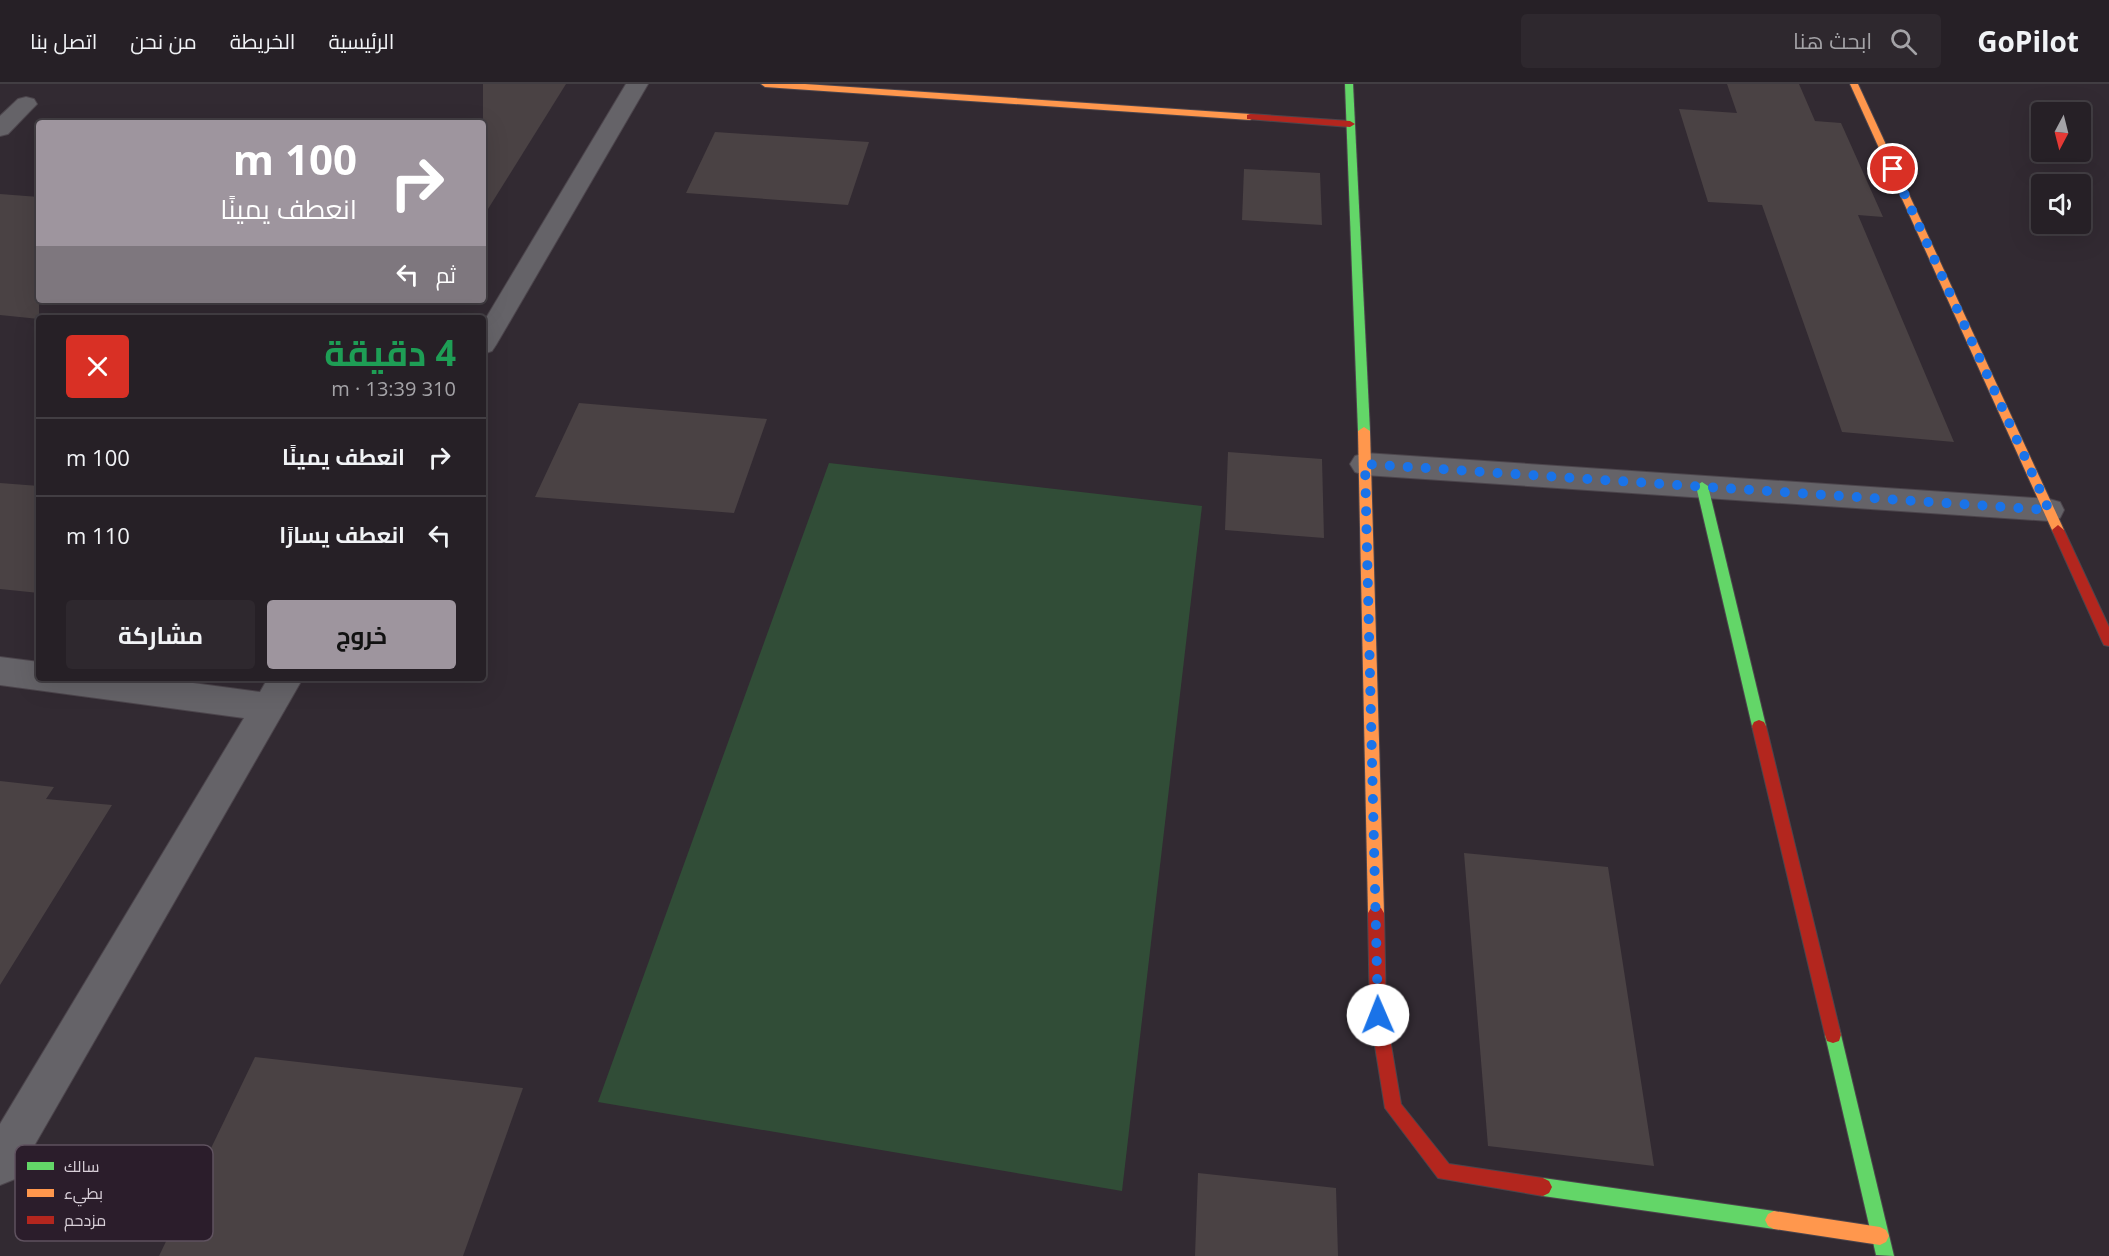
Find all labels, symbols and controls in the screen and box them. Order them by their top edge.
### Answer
search box [1521,14,1941,68]
text: GoPilot [1977,22,2079,60]
text: ابحث هنا [1793,25,1872,55]
icon: search [1887,25,1920,58]
text: اتصل بنا [30,27,97,55]
text: من نحن [130,27,197,55]
text: الخريطة [230,27,295,55]
text: الرئيسية [328,27,394,55]
north arrow [2031,102,2091,162]
map controls [2031,102,2091,234]
text: 100 m [233,130,357,187]
pin [1867,143,1918,194]
icon: right [378,144,456,222]
icon: arrive [1876,152,1909,185]
button: sound [2031,174,2091,234]
text: انعطف يمينًا [220,190,357,227]
icon: left [391,258,424,291]
text: ثم [436,259,456,289]
text: 4 دقيقة [324,328,456,377]
button: close [66,335,129,398]
text: 310 m · 13:39 [331,375,456,402]
text: انعطف يمينًا [282,441,405,471]
icon: right [423,441,456,474]
text: 100 m [66,442,130,472]
text: انعطف يسارًا [279,519,405,549]
icon: left [423,519,456,552]
text: 110 m [66,520,130,550]
button: مشاركة [66,600,255,669]
button: خروج [267,600,456,669]
position arrow [1346,983,1410,1047]
legend [15,1145,213,1241]
text: سالك [64,1155,99,1177]
text: بطيء [64,1182,103,1207]
text: مزدحم [64,1209,106,1232]

